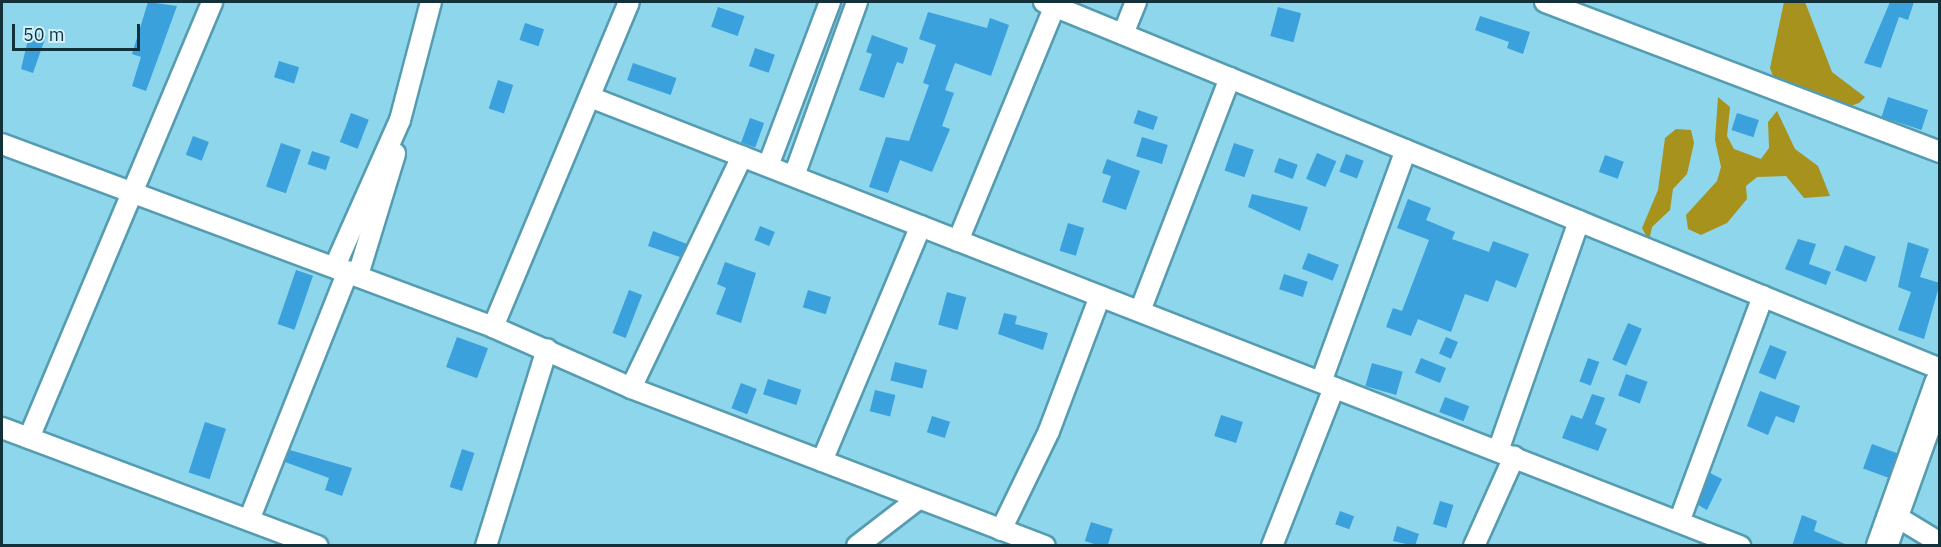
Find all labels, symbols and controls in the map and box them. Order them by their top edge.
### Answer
scale bar [15,12,142,50]
text: 50 m [23,23,65,46]

